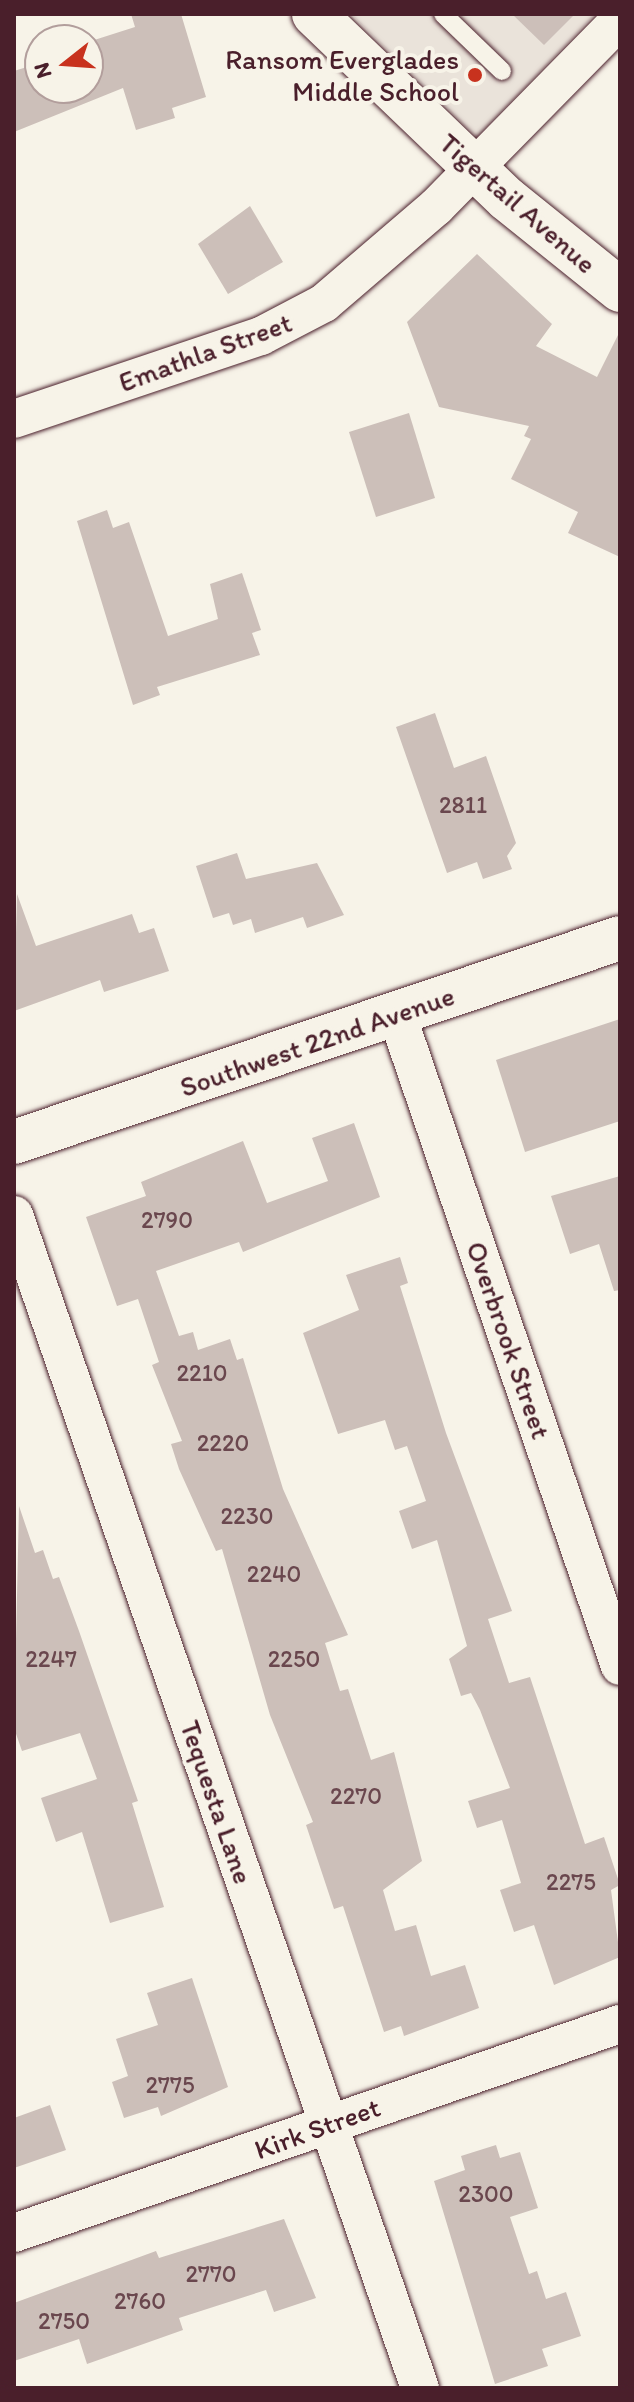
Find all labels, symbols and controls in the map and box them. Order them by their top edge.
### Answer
north arrow [24,24,104,104]
place label: Ransom Everglades Middle School [226,42,459,108]
text: N [27,60,58,82]
marker: Ransom Everglades Middle School [466,66,484,84]
street label: Tigertail Avenue [433,126,603,280]
street label: Emathla Street [114,305,296,399]
house number: 2811 [439,791,487,819]
street label: Southwest 22nd Avenue [176,979,458,1103]
house number: 2790 [141,1206,193,1234]
street label: Overbrook Street [460,1237,558,1443]
house number: 2210 [176,1359,228,1387]
house number: 2220 [197,1429,249,1457]
house number: 2230 [220,1502,274,1530]
house number: 2240 [247,1560,301,1588]
house number: 2247 [25,1645,77,1673]
house number: 2250 [268,1645,320,1673]
street label: Tequesta Lane [173,1716,261,1888]
house number: 2270 [330,1782,382,1810]
house number: 2275 [546,1868,596,1896]
house number: 2775 [145,2071,195,2099]
street label: Kirk Street [250,2090,384,2166]
house number: 2300 [458,2180,514,2208]
house number: 2770 [185,2260,237,2288]
house number: 2760 [114,2287,166,2315]
house number: 2750 [38,2307,90,2335]

